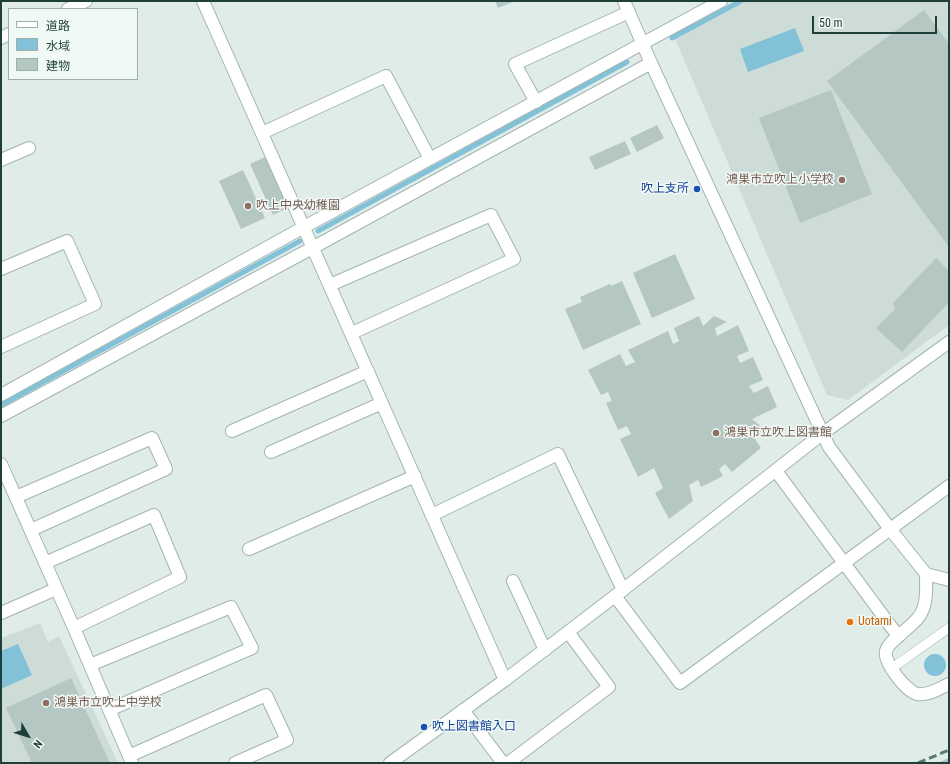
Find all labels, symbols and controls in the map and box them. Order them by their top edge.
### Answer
legend [8,8,138,80]
scale bar [814,8,939,34]
text: 50 m [819,16,843,30]
text: 道路 [46,19,70,33]
text: 水域 [46,39,70,53]
text: 建物 [46,59,70,73]
place label: 鴻巣市立吹上小学校 [726,173,834,187]
marker: 鴻巣市立吹上小学校 [837,175,847,185]
place label: 吹上支所 [641,182,689,196]
marker: 吹上支所 [692,184,702,194]
place label: 吹上中央幼稚園 [256,199,340,213]
marker: 吹上中央幼稚園 [243,201,253,211]
place label: 鴻巣市立吹上図書館 [724,426,832,440]
marker: 鴻巣市立吹上図書館 [711,428,721,438]
place label: Uotami [858,615,892,629]
marker: Uotami [845,617,855,627]
place label: 鴻巣市立吹上中学校 [54,696,162,710]
marker: 鴻巣市立吹上中学校 [41,698,51,708]
north arrow [8,716,48,756]
place label: 吹上図書館入口 [432,720,516,734]
marker: 吹上図書館入口 [419,722,429,732]
text: N [31,737,45,751]

